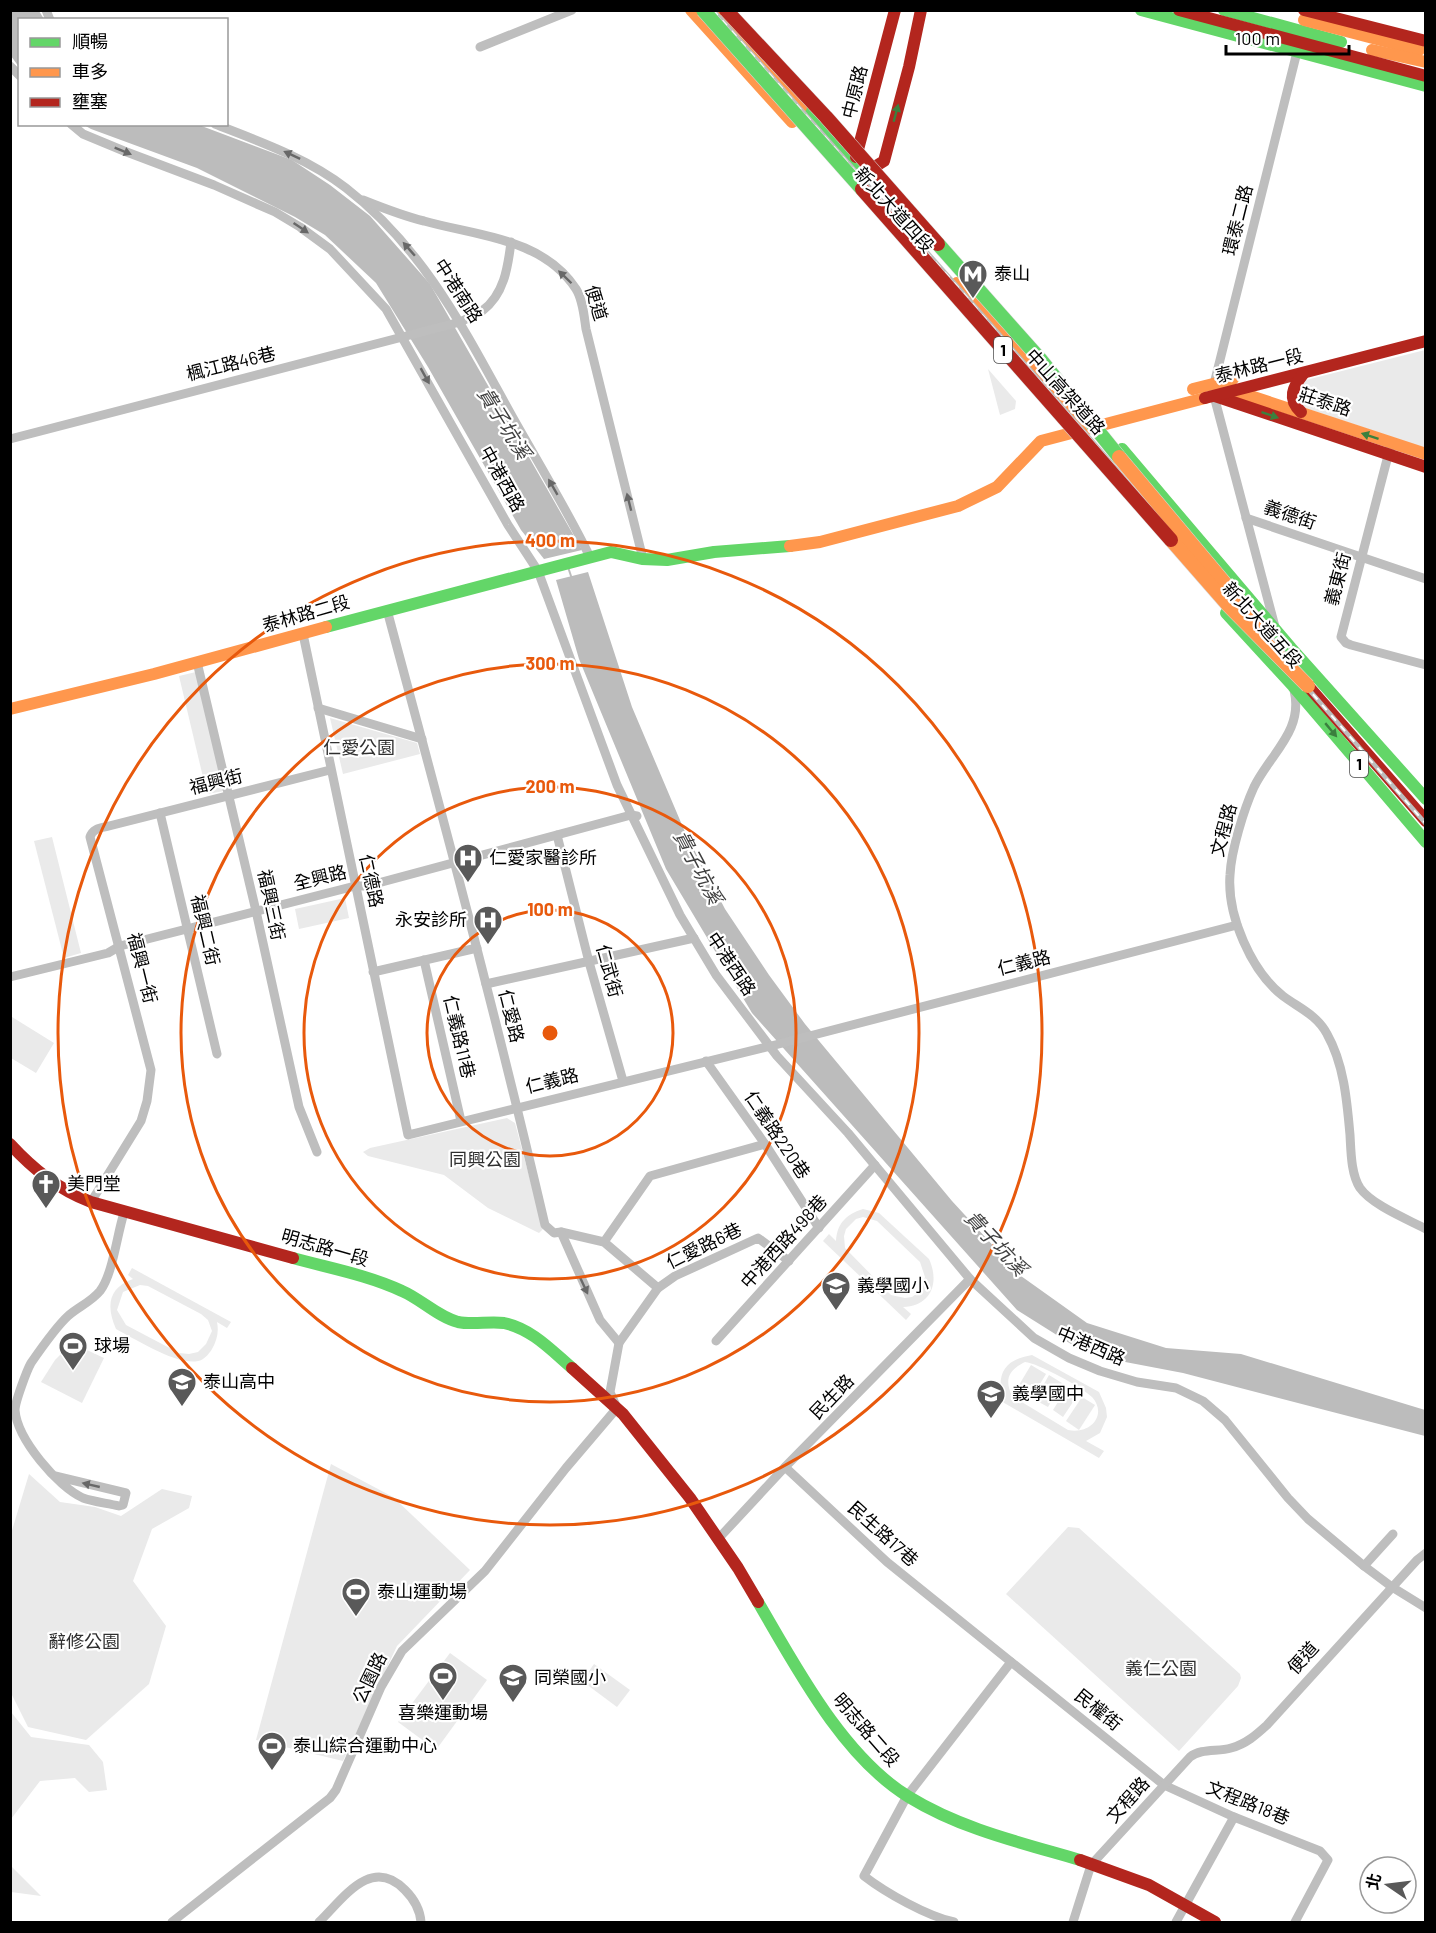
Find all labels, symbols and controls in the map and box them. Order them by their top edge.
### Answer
legend [18,18,228,126]
scale bar [1226,18,1349,56]
text: 100 m [1235,27,1280,49]
text: 順暢 [72,30,108,52]
text: 車多 [72,60,108,82]
street label: 中原路 [837,63,871,121]
text: 壅塞 [72,90,108,112]
one-way arrow [892,104,902,122]
one-way arrow [114,146,132,156]
one-way arrow [283,150,300,159]
street label: 新北大道四段 [850,162,939,257]
street label: 環泰二路 [1218,182,1256,257]
one-way arrow [293,222,309,233]
one-way arrow [403,242,416,257]
street label: 中港南路 [430,254,488,327]
metro station icon: 泰山 [957,258,989,300]
place label: 泰山 [994,262,1030,284]
one-way arrow [558,270,572,284]
street label: 便道 [581,282,613,323]
road number: 1 [994,337,1012,363]
street label: 楓江路46巷 [184,341,278,385]
street label: 泰林路一段 [1212,343,1305,387]
street label: 中山高架道路 [1021,344,1110,439]
one-way arrow [420,368,430,385]
water label: 貴子坑溪 [473,382,538,465]
street label: 莊泰路 [1296,382,1354,420]
one-way arrow [1261,410,1279,420]
one-way arrow [1361,430,1379,440]
street label: 中港西路 [476,442,530,515]
one-way arrow [548,478,558,495]
one-way arrow [624,493,634,512]
street label: 義德街 [1261,495,1319,533]
text: 400 m [525,529,575,551]
street label: 義東街 [1319,550,1355,608]
street label: 新北大道五段 [1218,577,1307,672]
street label: 泰林路二段 [259,590,352,636]
text: 300 m [526,652,574,674]
one-way arrow [1324,722,1337,738]
park label: 仁愛公園 [323,736,395,758]
road number: 1 [1350,751,1368,777]
street label: 福興街 [187,764,245,798]
text: 200 m [525,775,575,797]
street label: 文程路 [1205,801,1241,859]
water label: 貴子坑溪 [670,826,730,910]
hospital icon: 仁愛家醫診所 [452,842,484,884]
place label: 仁愛家醫診所 [489,846,597,868]
street label: 仁德路 [356,852,388,909]
street label: 全興路 [291,860,349,894]
street label: 福興三街 [254,867,290,942]
street label: 福興二街 [187,892,225,967]
text: 100 m [527,898,573,920]
hospital icon: 永安診所 [472,904,504,946]
place label: 永安診所 [395,908,467,930]
street label: 中港西路 [703,927,761,999]
street label: 福興一街 [124,930,162,1005]
street label: 仁武街 [592,942,628,1000]
street label: 仁義路 [995,945,1053,979]
street label: 仁愛路 [495,987,529,1045]
street label: 仁義路11巷 [440,993,480,1080]
centre of rings [540,1023,560,1043]
street label: 仁義路 [523,1063,581,1097]
street label: 仁義路220巷 [740,1086,815,1183]
park label: 同興公園 [449,1148,521,1170]
church icon: 美門堂 [30,1168,62,1210]
place label: 美門堂 [67,1172,121,1194]
street label: 中港西路498巷 [735,1190,831,1293]
water label: 貴子坑溪 [961,1205,1035,1282]
street label: 仁愛路6巷 [662,1217,745,1273]
street label: 明志路一段 [279,1224,372,1270]
school or university icon: 義學國小 [820,1270,852,1312]
place label: 義學國小 [857,1274,929,1296]
one-way arrow [580,1277,589,1294]
street label: 中港西路 [1054,1321,1129,1369]
sports icon: 球場 [57,1330,89,1372]
place label: 球場 [94,1334,130,1356]
school or university icon: 泰山高中 [166,1366,198,1408]
street label: 民生路 [805,1369,858,1423]
place label: 泰山高中 [203,1370,275,1392]
school or university icon: 義學國中 [975,1378,1007,1420]
place label: 義學國中 [1012,1382,1084,1404]
one-way arrow [81,1479,100,1489]
street label: 民生路17巷 [844,1496,923,1570]
sports icon: 泰山運動場 [340,1576,372,1618]
place label: 泰山運動場 [377,1580,467,1602]
park label: 辭修公園 [48,1630,120,1652]
street label: 便道 [1282,1637,1322,1678]
street label: 公園路 [347,1648,391,1707]
park label: 義仁公園 [1125,1657,1197,1679]
sports icon: 喜樂運動場 [427,1660,459,1702]
school or university icon: 同榮國小 [497,1662,529,1704]
place label: 同榮國小 [534,1666,606,1688]
street label: 民權街 [1071,1684,1127,1735]
street label: 明志路二段 [829,1688,905,1771]
place label: 喜樂運動場 [398,1701,488,1723]
sports icon: 泰山綜合運動中心 [256,1730,288,1772]
place label: 泰山綜合運動中心 [293,1734,437,1756]
street label: 文程路 [1101,1772,1153,1827]
street label: 文程路18巷 [1204,1775,1293,1829]
north arrow [1358,1855,1418,1915]
text: 北 [1362,1871,1384,1891]

